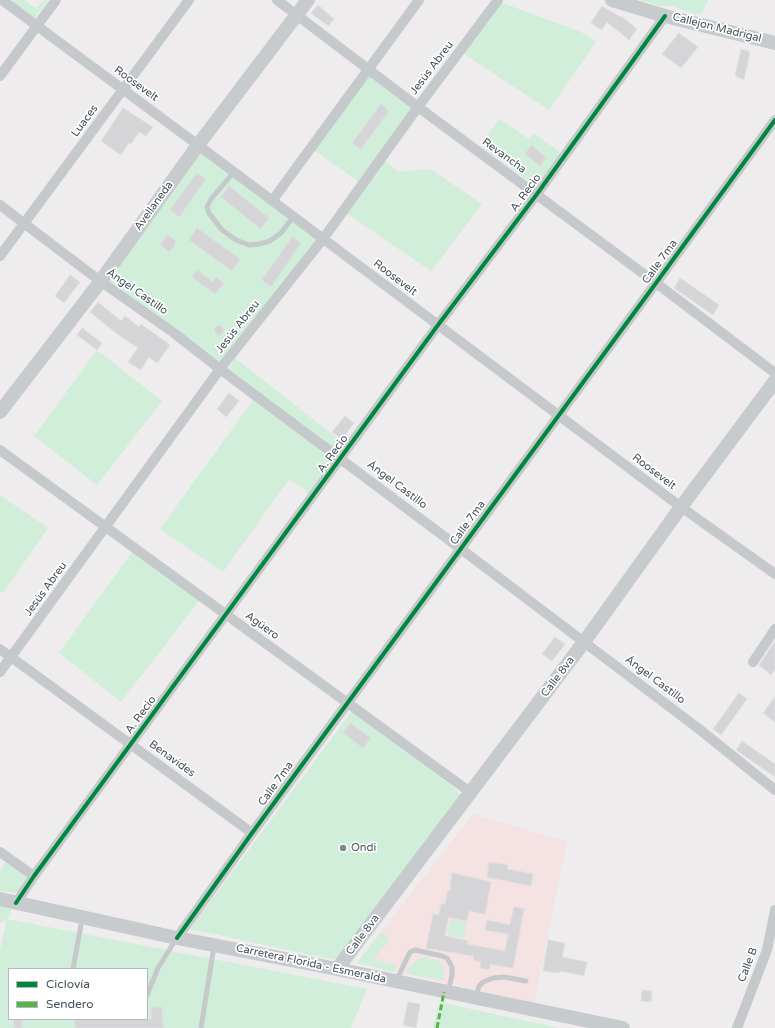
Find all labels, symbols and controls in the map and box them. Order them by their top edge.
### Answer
street label: Callejon Madrigal [671,11,763,45]
street label: Jesús Abreu [408,39,456,97]
street label: Roosevelt [111,64,161,104]
street label: Luaces [69,102,101,140]
street label: Revancha [479,136,529,176]
street label: A. Recio [508,172,544,214]
street label: Avellaneda [132,179,176,233]
street label: Calle 7ma [640,237,680,287]
street label: Roosevelt [370,257,420,299]
street label: Ángel Castillo [104,266,170,318]
street label: Jesús Abreu [213,298,263,356]
street label: A. Recio [315,433,351,475]
street label: Roosevelt [629,451,679,493]
street label: Ángel Castillo [364,458,430,512]
street label: Calle 7ma [448,498,488,548]
street label: Jesús Abreu [22,559,70,619]
street label: Agüero [242,609,282,643]
street label: Ángel Castillo [622,653,688,707]
street label: Calle 8va [539,654,577,700]
street label: A. Recio [123,694,159,736]
street label: Benavides [146,738,198,780]
street label: Calle 7ma [256,759,296,809]
place label: Ondi [351,841,376,855]
marker: Ondi [338,843,348,853]
street label: Calle 8va [344,912,382,958]
street label: Carretera Florida - Esmeralda [235,942,387,986]
street label: Calle B [735,946,761,984]
legend [8,968,148,1020]
text: Ciclovía [46,977,90,991]
text: Sendero [46,997,94,1011]

